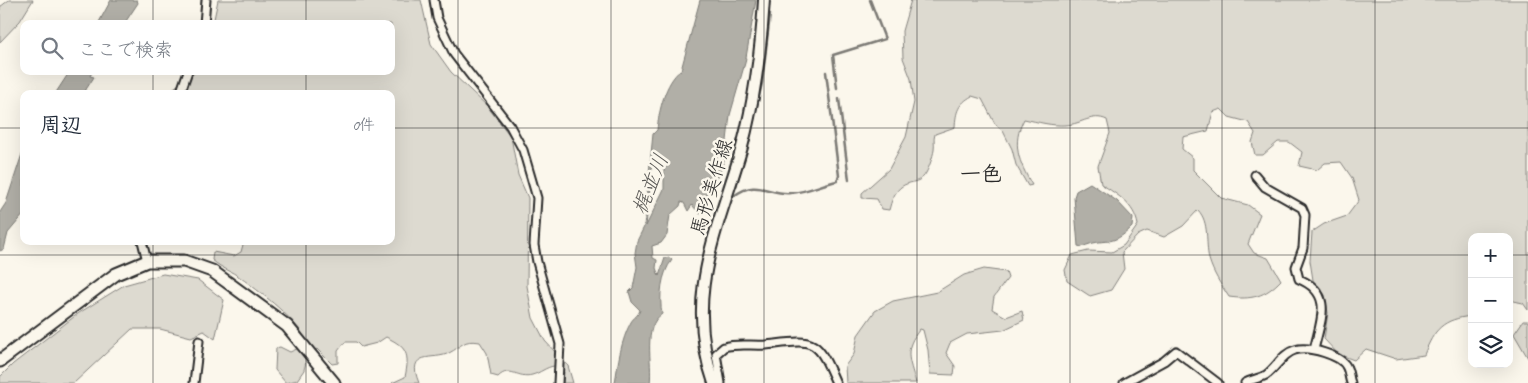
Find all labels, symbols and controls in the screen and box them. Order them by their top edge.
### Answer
search box [20,20,395,75]
icon: search [38,34,66,62]
text: ここで検索 [78,38,173,62]
text: 周辺 [40,112,82,138]
text: 0件 [352,115,375,135]
street label: 馬形美作線 [685,136,738,239]
water label: 梶並川 [626,150,674,218]
district label: 一色 [960,161,1002,187]
map controls [1468,233,1513,368]
button: + [1468,233,1513,278]
button: − [1468,278,1513,323]
button: layers [1468,323,1513,368]

